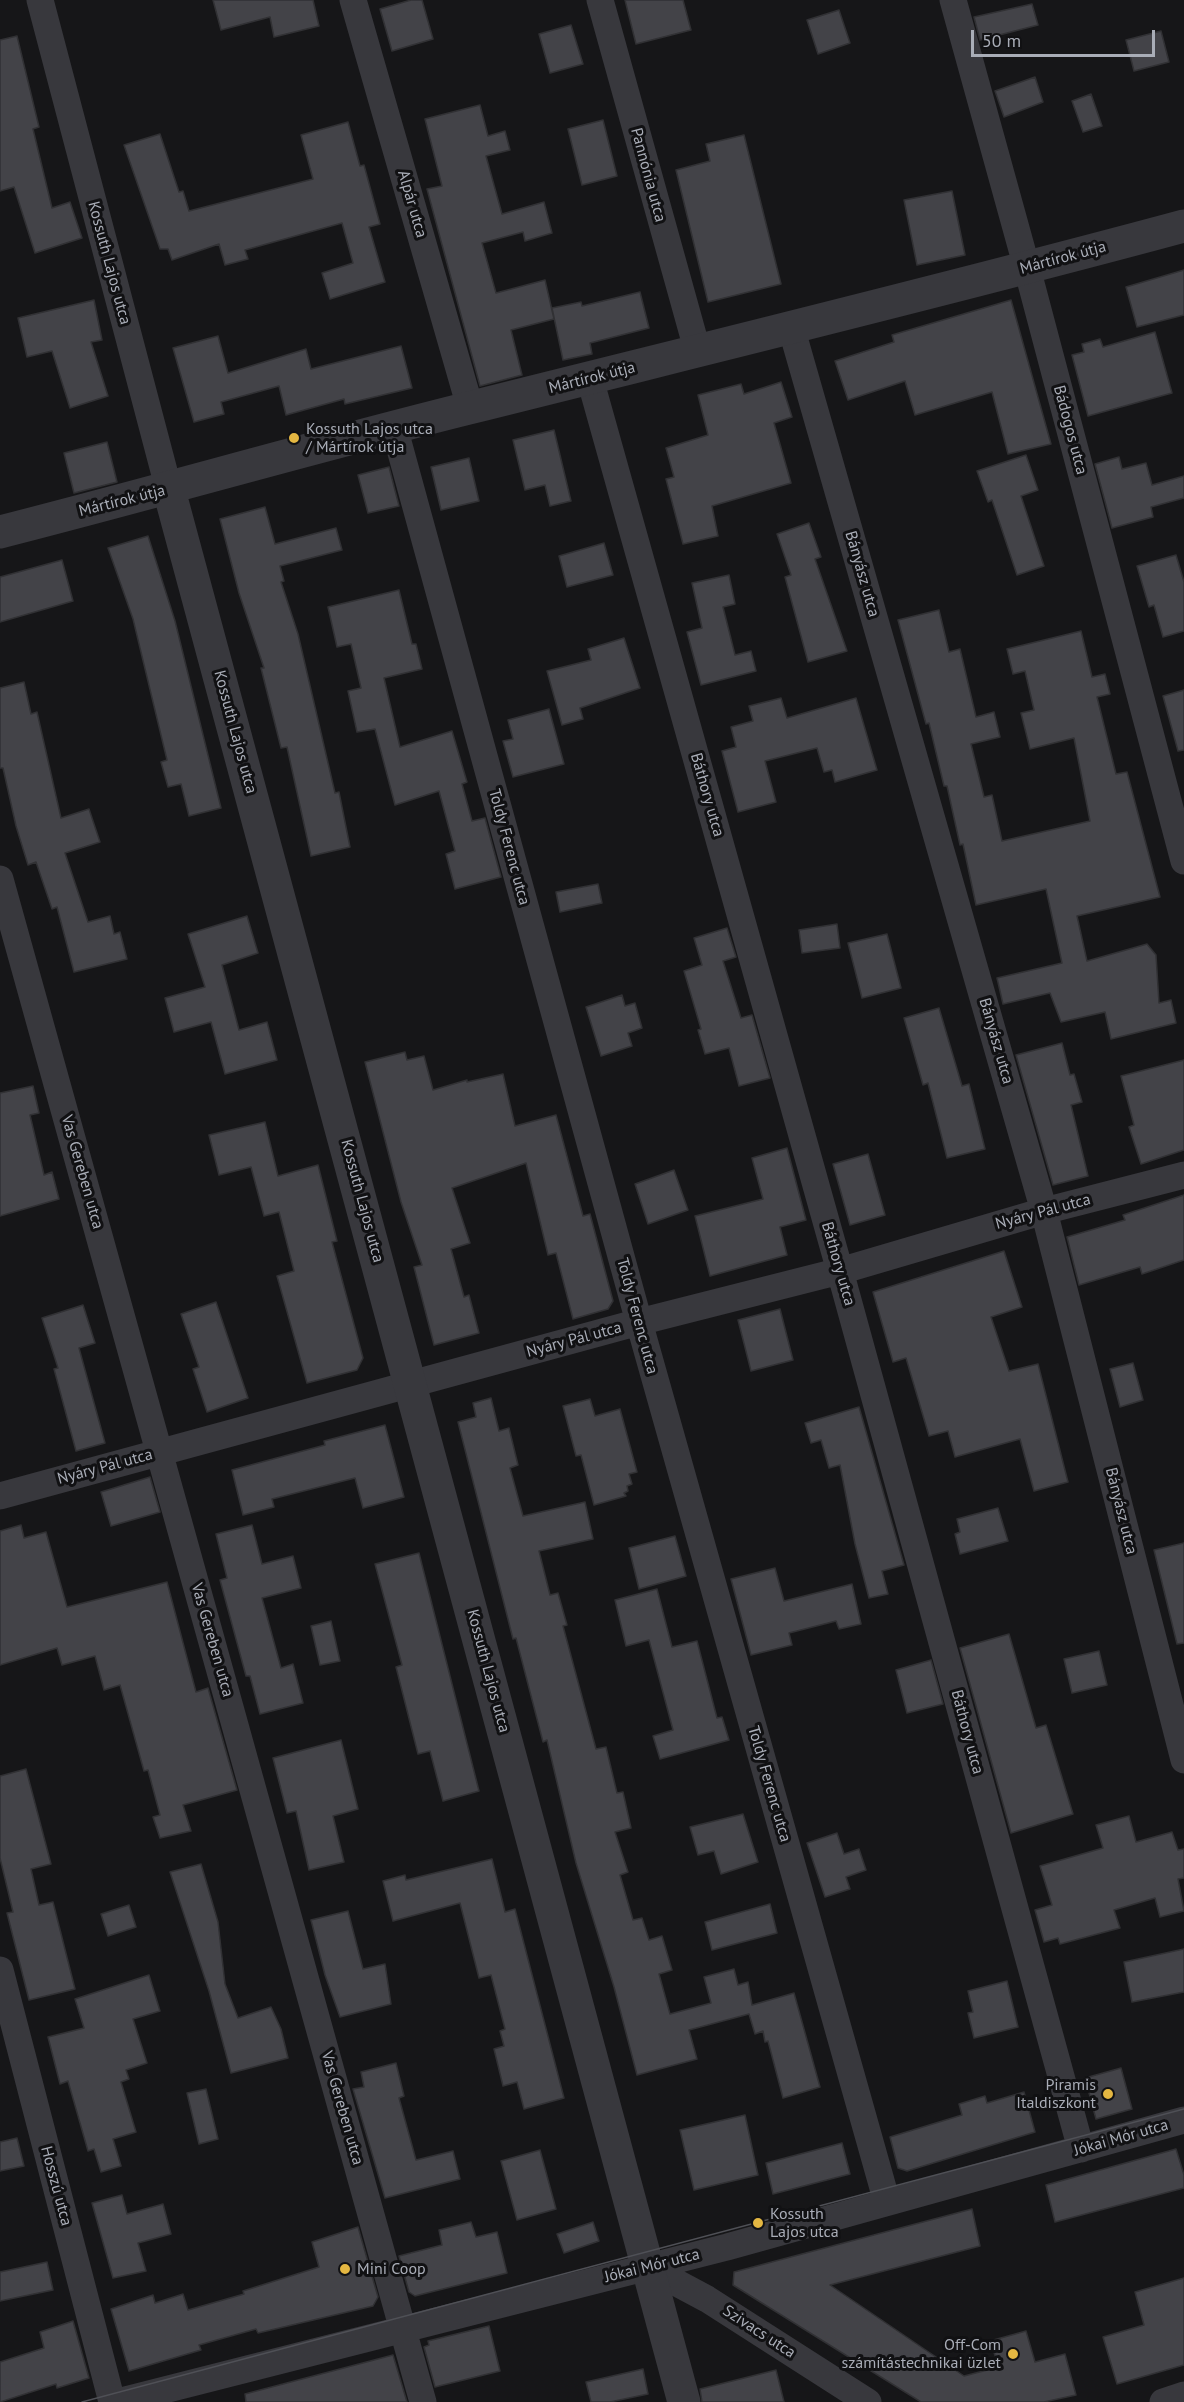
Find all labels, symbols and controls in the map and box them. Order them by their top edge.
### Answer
scale bar [974,18,1158,56]
text: 50 m [982,29,1021,52]
street label: Pannónia utca [626,126,670,224]
street label: Alpár utca [393,168,431,240]
street label: Kossuth Lajos utca [83,199,135,327]
street label: Mártírok útja [1018,237,1108,279]
street label: Mártírok útja [547,358,637,398]
street label: Bádogos utca [1049,383,1091,477]
place label: Kossuth Lajos utca / Mártírok útja [306,419,433,457]
marker: Kossuth Lajos utca / Mártírok útja [287,431,301,445]
street label: Mártírok útja [77,481,167,521]
street label: Bányász utca [841,529,883,619]
street label: Kossuth Lajos utca [209,668,261,796]
street label: Báthory utca [686,751,728,839]
street label: Toldy Ferenc utca [484,787,534,907]
street label: Bányász utca [975,996,1017,1086]
street label: Vas Gereben utca [57,1113,107,1231]
street label: Kossuth Lajos utca [336,1137,388,1265]
street label: Nyáry Pál utca [993,1190,1093,1234]
street label: Báthory utca [817,1220,859,1308]
street label: Toldy Ferenc utca [612,1256,662,1376]
street label: Nyáry Pál utca [524,1318,624,1362]
street label: Nyáry Pál utca [55,1445,155,1489]
street label: Bányász utca [1101,1466,1141,1556]
street label: Vas Gereben utca [187,1581,237,1699]
street label: Kossuth Lajos utca [462,1607,514,1735]
street label: Báthory utca [947,1688,987,1776]
street label: Toldy Ferenc utca [743,1724,795,1844]
street label: Vas Gereben utca [317,2049,367,2167]
place label: Piramis Italdiszkont [1016,2075,1096,2113]
marker: Piramis Italdiszkont [1101,2087,1115,2101]
street label: Jókai Mór utca [1072,2115,1170,2161]
street label: Hosszú utca [36,2144,76,2228]
place label: Kossuth Lajos utca [770,2204,839,2242]
marker: Kossuth Lajos utca [751,2216,765,2230]
street label: Jókai Mór utca [602,2245,702,2287]
place label: Mini Coop [357,2259,426,2279]
marker: Mini Coop [338,2262,352,2276]
street label: Szivacs utca [719,2301,799,2363]
place label: Off-Com számítástechnikai üzlet [841,2335,1001,2373]
marker: Off-Com számítástechnikai üzlet [1006,2347,1020,2361]

